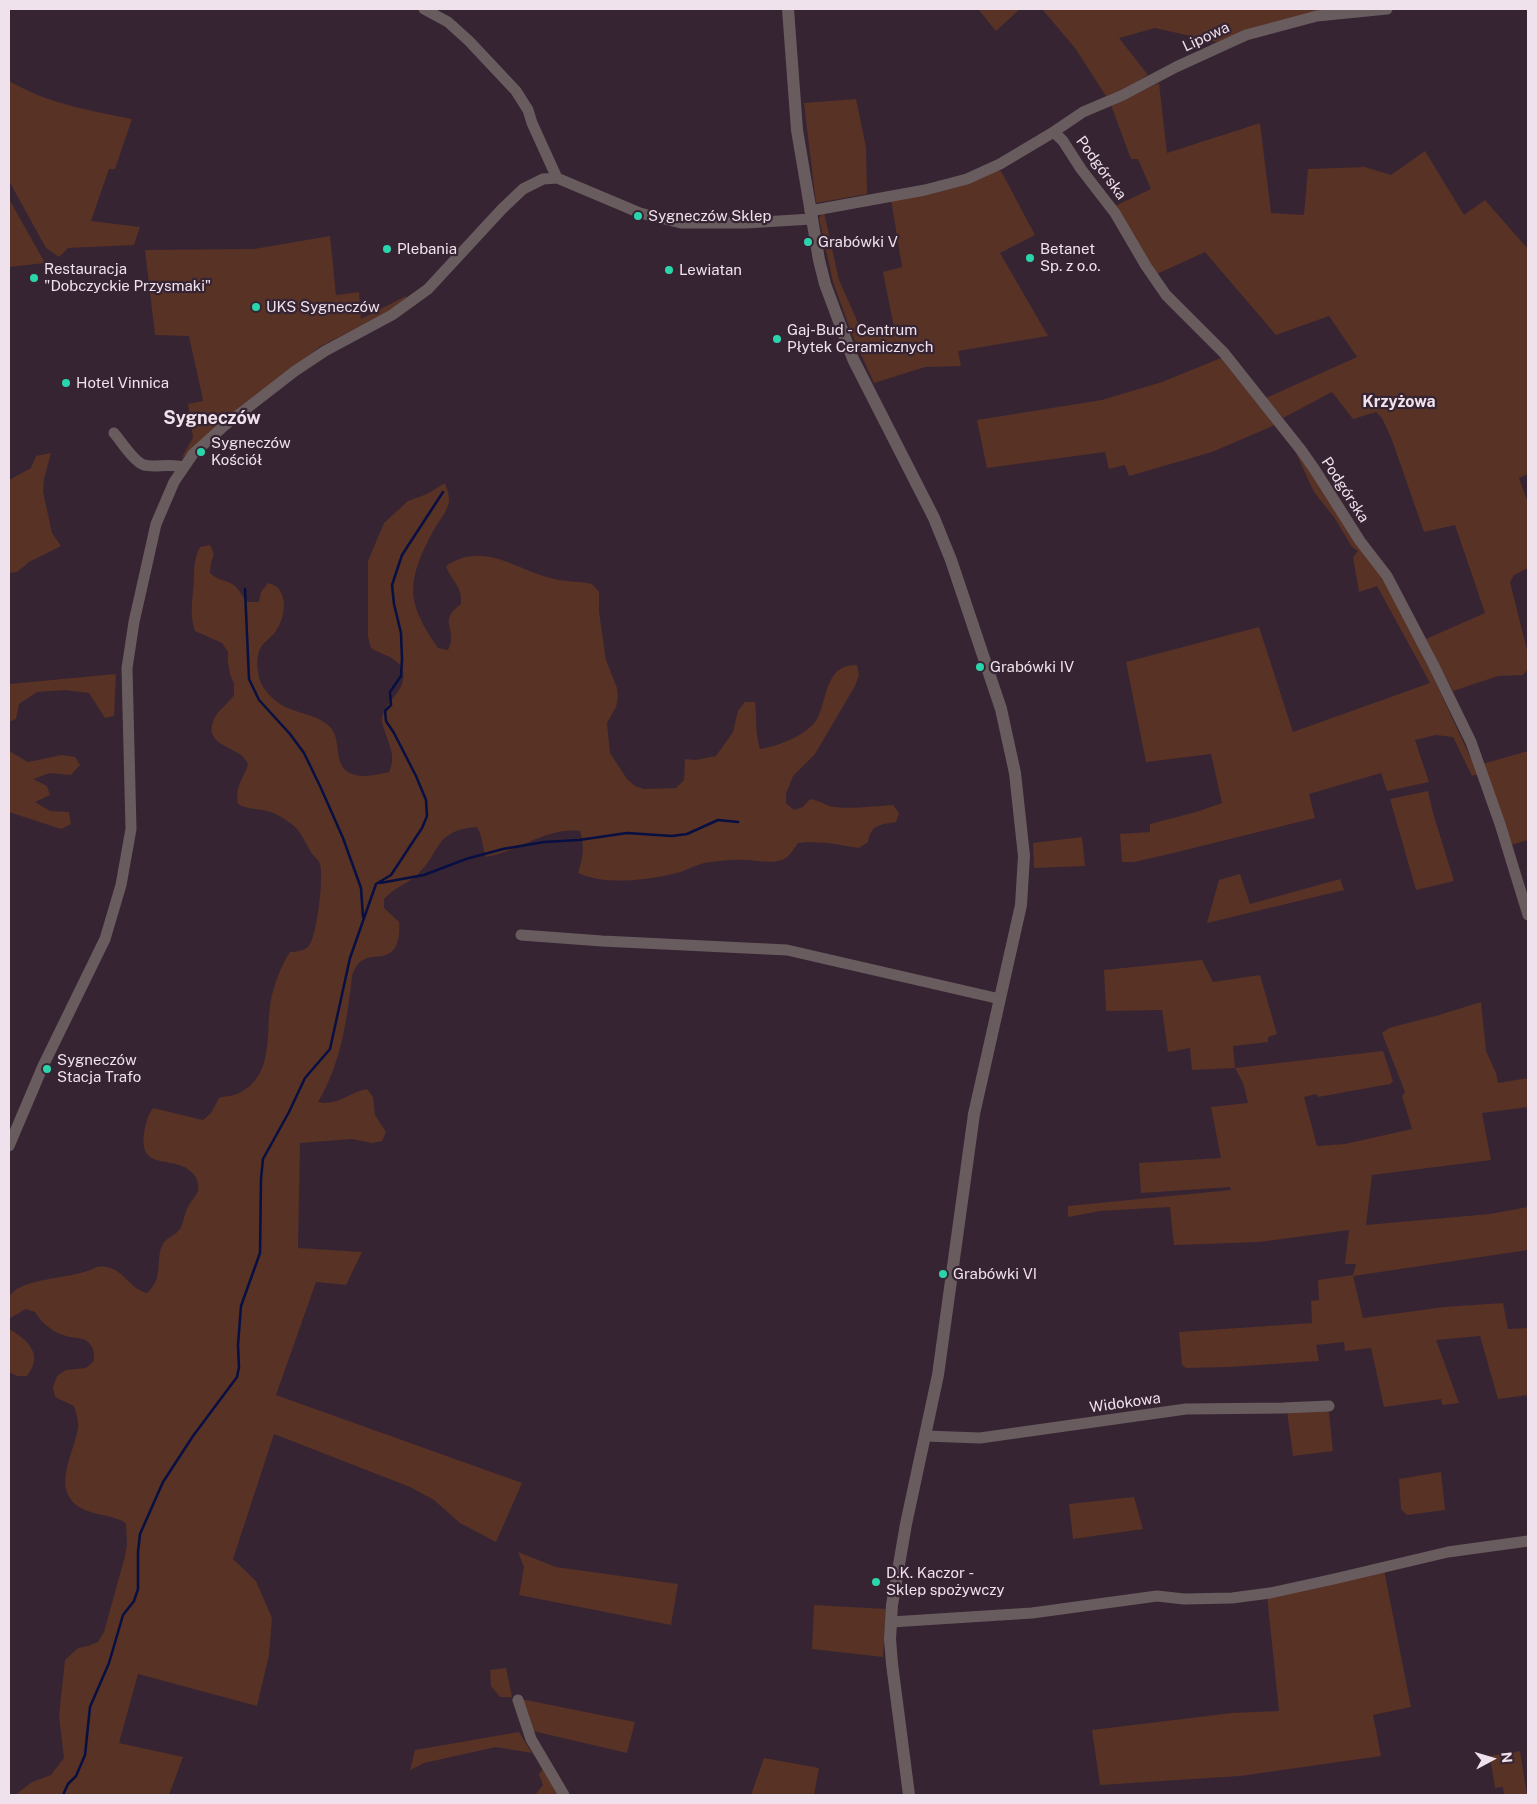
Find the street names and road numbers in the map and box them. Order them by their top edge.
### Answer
street label: Lipowa [1180,18,1232,56]
street label: Podgórska [1072,133,1130,203]
street label: Podgórska [1317,454,1373,526]
street label: Widokowa [1088,1389,1162,1417]

